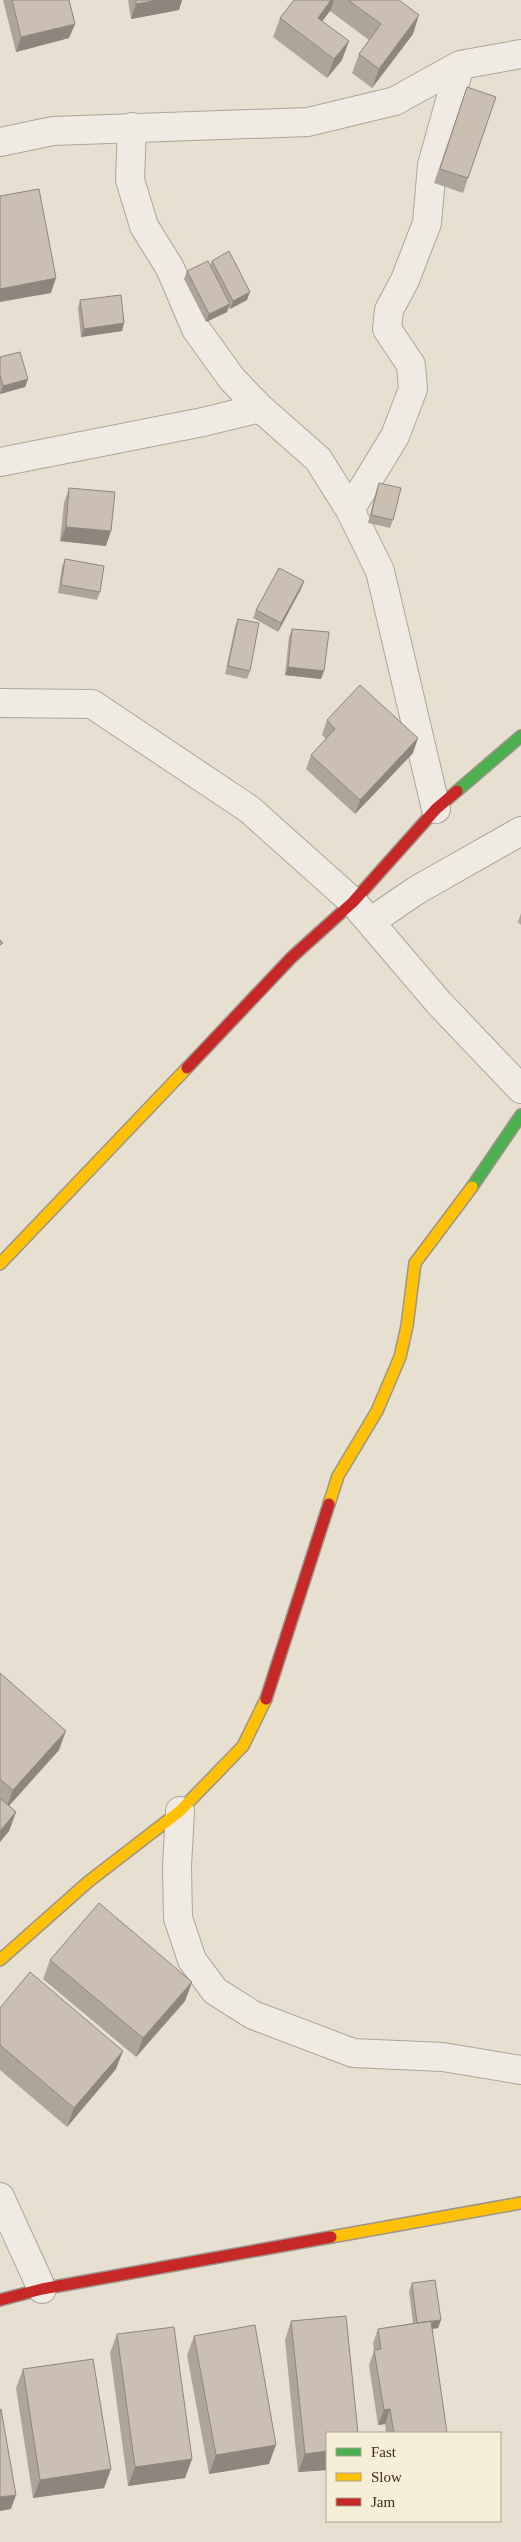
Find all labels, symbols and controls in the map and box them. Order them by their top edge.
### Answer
legend [326,2432,501,2522]
text: Fast [371,2444,397,2460]
text: Slow [371,2469,402,2485]
text: Jam [371,2494,395,2510]

